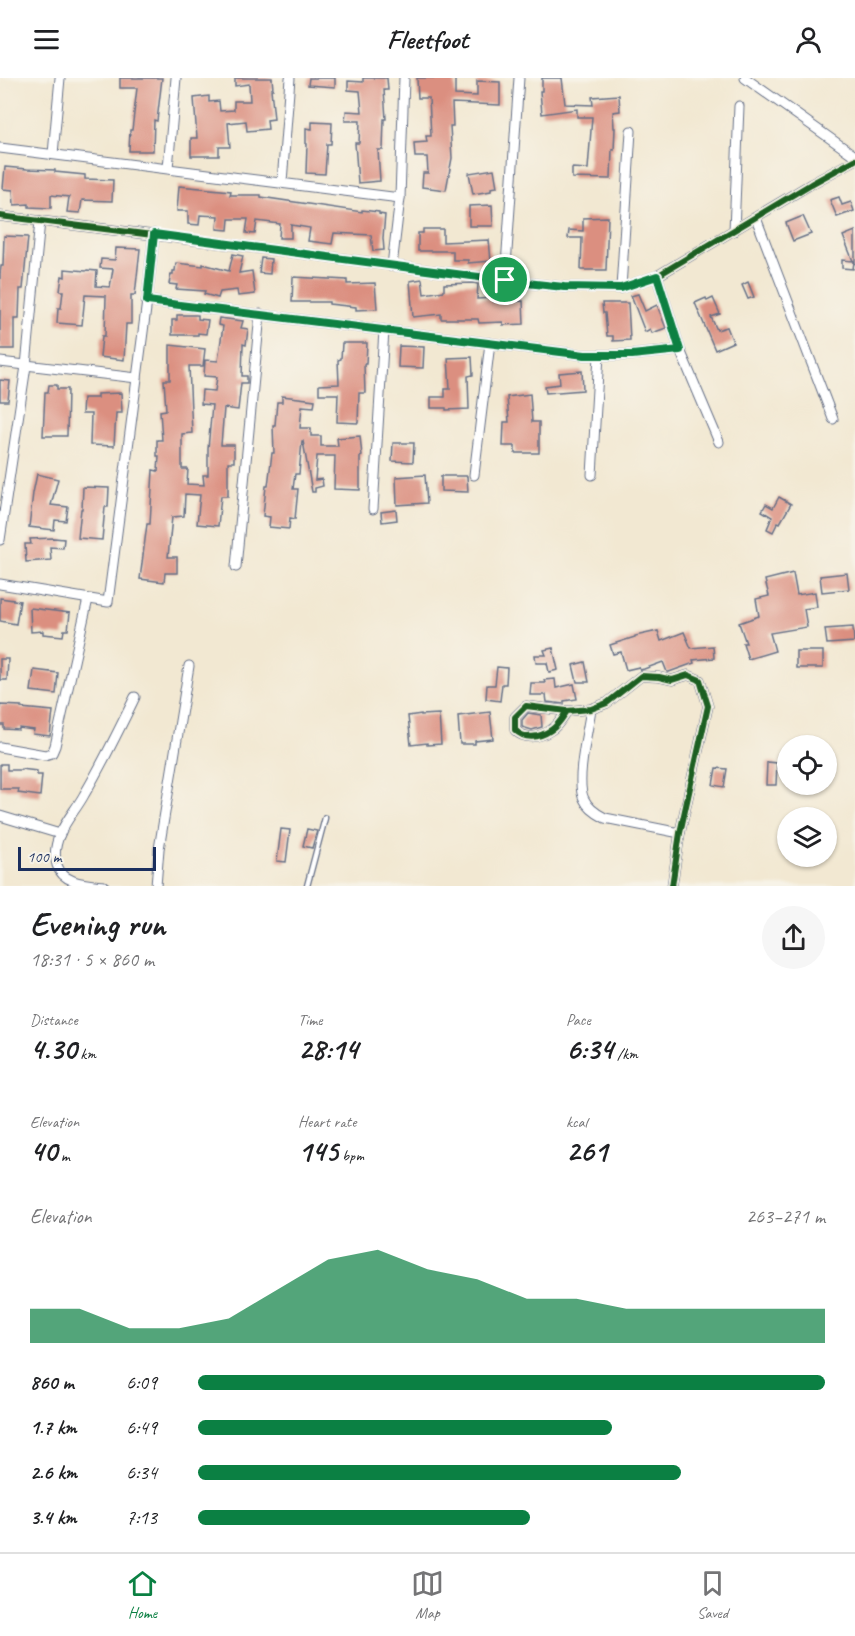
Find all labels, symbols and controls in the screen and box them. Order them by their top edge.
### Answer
text: Fleetfoot [387,22,468,56]
icon: menu [30,23,63,56]
icon: person [792,23,825,56]
pin [479,254,530,305]
icon: arrive [488,263,521,296]
map controls [777,735,837,867]
button: locate [777,735,837,795]
button: layers [777,807,837,867]
scale bar [18,844,156,872]
text: 100 m [27,847,61,867]
text: Evening run [30,903,165,945]
button: share [762,906,825,969]
text: 18:31 · 5 × 860 m [30,947,154,972]
text: Distance [30,1010,78,1030]
text: Time [298,1010,322,1030]
text: Pace [566,1010,591,1030]
text: 4.30 [30,1030,76,1068]
text: 28:14 [298,1030,358,1068]
text: 6:34 [566,1030,613,1068]
text: km [76,1044,96,1064]
text: /km [613,1044,638,1064]
text: Elevation [30,1112,79,1132]
text: Heart rate [298,1112,356,1132]
text: kcal [566,1112,587,1132]
text: 40 [30,1132,57,1170]
text: 145 [298,1132,338,1170]
text: 261 [566,1132,607,1170]
text: m [57,1146,70,1166]
text: bpm [338,1146,364,1166]
text: Elevation [30,1204,92,1229]
text: 263–271 m [746,1204,825,1229]
text: 860 m [30,1370,74,1395]
text: 6:09 [126,1370,157,1395]
text: 1.7 km [30,1415,76,1440]
text: 6:49 [126,1415,157,1440]
text: 2.6 km [30,1460,77,1485]
text: 6:34 [126,1460,157,1485]
text: 3.4 km [30,1505,77,1530]
text: 7:13 [126,1505,157,1530]
tab: Home [126,1567,159,1623]
tab: Map [411,1567,444,1623]
tab: Saved [696,1567,729,1623]

